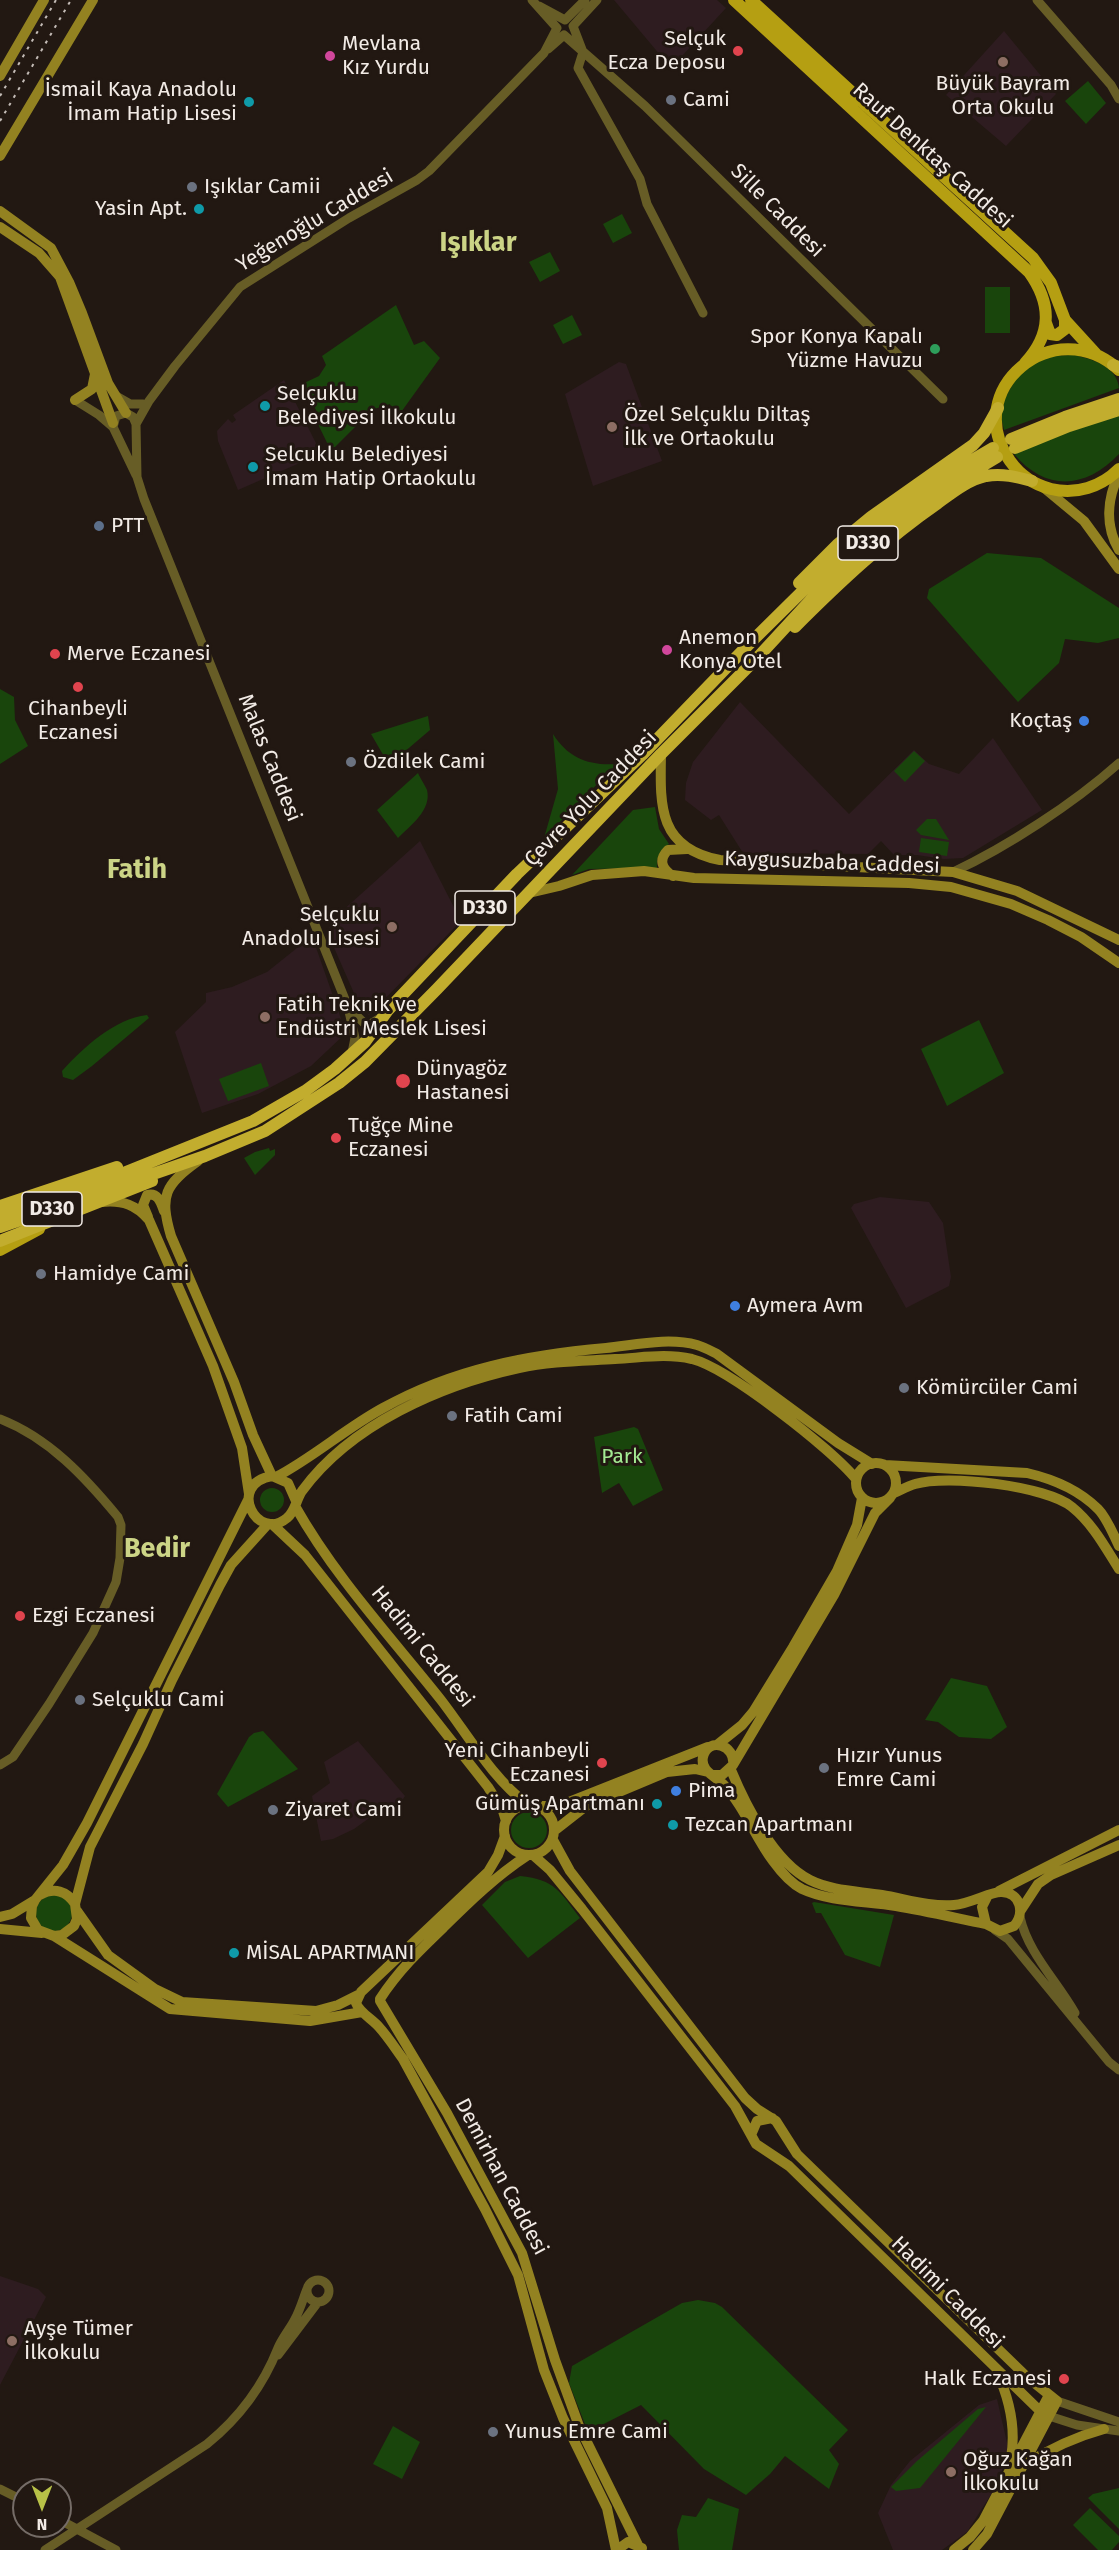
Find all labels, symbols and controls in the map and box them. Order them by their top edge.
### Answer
place label: Selçuk Ecza Deposu [608,26,726,76]
place label: Mevlana Kız Yurdu [342,31,430,81]
marker: Selçuk Ecza Deposu [731,44,745,58]
marker: Mevlana Kız Yurdu [323,49,337,63]
marker: Büyük Bayram Orta Okulu [996,55,1010,69]
place label: Büyük Bayram Orta Okulu [936,71,1070,121]
place label: İsmail Kaya Anadolu İmam Hatip Lisesi [45,77,237,127]
street label: Rauf Denktaş Caddesi [847,78,1017,234]
place label: Cami [683,87,730,113]
marker: Cami [664,93,678,107]
marker: İsmail Kaya Anadolu İmam Hatip Lisesi [242,95,256,109]
street label: Sille Caddesi [725,159,829,263]
street label: Yeğenoğlu Caddesi [232,164,398,278]
place label: Işıklar Camii [204,174,321,200]
marker: Işıklar Camii [185,180,199,194]
place label: Yasin Apt. [95,196,187,222]
marker: Yasin Apt. [192,202,206,216]
district label: Işıklar [440,227,516,259]
place label: Spor Konya Kapalı Yüzme Havuzu [750,324,923,374]
marker: Spor Konya Kapalı Yüzme Havuzu [928,342,942,356]
place label: Selçuklu Belediyesi İlkokulu [277,381,457,431]
marker: Selçuklu Belediyesi İlkokulu [258,399,272,413]
place label: Özel Selçuklu Diltaş İlk ve Ortaokulu [624,402,810,452]
marker: Özel Selçuklu Diltaş İlk ve Ortaokulu [605,420,619,434]
place label: Selcuklu Belediyesi İmam Hatip Ortaokulu [265,442,476,492]
marker: Selcuklu Belediyesi İmam Hatip Ortaokulu [246,460,260,474]
place label: PTT [111,513,144,539]
marker: PTT [92,519,106,533]
road number: D330 [838,526,898,560]
place label: Anemon Konya Otel [679,625,782,675]
place label: Merve Eczanesi [67,641,211,667]
marker: Anemon Konya Otel [660,643,674,657]
marker: Merve Eczanesi [48,647,62,661]
marker: Cihanbeyli Eczanesi [71,680,85,694]
street label: Malas Caddesi [232,690,306,826]
place label: Cihanbeyli Eczanesi [28,696,128,746]
place label: Koçtaş [1009,708,1072,734]
marker: Koçtaş [1077,714,1091,728]
street label: Çevre Yolu Caddesi [520,726,662,872]
place label: Özdilek Cami [363,749,486,775]
marker: Özdilek Cami [344,755,358,769]
street label: Kaygusuzbaba Caddesi [724,847,940,879]
district label: Fatih [107,854,167,886]
road number: D330 [455,891,515,925]
place label: Selçuklu Anadolu Lisesi [242,902,380,952]
marker: Selçuklu Anadolu Lisesi [385,920,399,934]
place label: Fatih Teknik ve Endüstri Meslek Lisesi [277,992,487,1042]
marker: Fatih Teknik ve Endüstri Meslek Lisesi [258,1010,272,1024]
place label: Dünyagöz Hastanesi [416,1056,510,1106]
marker: Dünyagöz Hastanesi [394,1072,412,1090]
place label: Tuğçe Mine Eczanesi [348,1113,453,1163]
marker: Tuğçe Mine Eczanesi [329,1131,343,1145]
road number: D330 [22,1192,82,1226]
place label: Hamidye Cami [53,1261,189,1287]
marker: Hamidye Cami [34,1267,48,1281]
place label: Aymera Avm [747,1293,864,1319]
marker: Aymera Avm [728,1299,742,1313]
place label: Kömürcüler Cami [916,1375,1078,1401]
marker: Kömürcüler Cami [897,1381,911,1395]
place label: Fatih Cami [464,1403,563,1429]
marker: Fatih Cami [445,1409,459,1423]
park label: Park [601,1444,643,1470]
district label: Bedir [124,1533,190,1565]
street label: Hadimi Caddesi [365,1581,479,1713]
place label: Ezgi Eczanesi [32,1603,155,1629]
marker: Ezgi Eczanesi [13,1609,27,1623]
place label: Selçuklu Cami [92,1687,225,1713]
marker: Selçuklu Cami [73,1693,87,1707]
place label: Yeni Cihanbeyli Eczanesi [444,1738,590,1788]
place label: Hızır Yunus Emre Cami [836,1743,942,1793]
marker: Yeni Cihanbeyli Eczanesi [595,1756,609,1770]
marker: Hızır Yunus Emre Cami [817,1761,831,1775]
place label: Pima [688,1778,736,1804]
marker: Pima [669,1784,683,1798]
place label: Gümüş Apartmanı [475,1791,645,1817]
place label: Ziyaret Cami [285,1797,402,1823]
marker: Gümüş Apartmanı [650,1797,664,1811]
marker: Ziyaret Cami [266,1803,280,1817]
place label: Tezcan Apartmanı [685,1812,853,1838]
marker: Tezcan Apartmanı [666,1818,680,1832]
place label: MİSAL APARTMANI [246,1940,415,1966]
marker: MİSAL APARTMANI [227,1946,241,1960]
street label: Demirhan Caddesi [449,2094,553,2260]
street label: Hadimi Caddesi [885,2231,1009,2355]
place label: Ayşe Tümer İlkokulu [24,2316,133,2366]
marker: Ayşe Tümer İlkokulu [5,2334,19,2348]
place label: Halk Eczanesi [923,2366,1052,2392]
marker: Halk Eczanesi [1057,2372,1071,2386]
place label: Yunus Emre Cami [505,2419,668,2445]
marker: Yunus Emre Cami [486,2425,500,2439]
place label: Oğuz Kağan İlkokulu [963,2447,1073,2497]
marker: Oğuz Kağan İlkokulu [944,2465,958,2479]
north arrow [12,2478,72,2538]
text: N [37,2515,47,2534]

